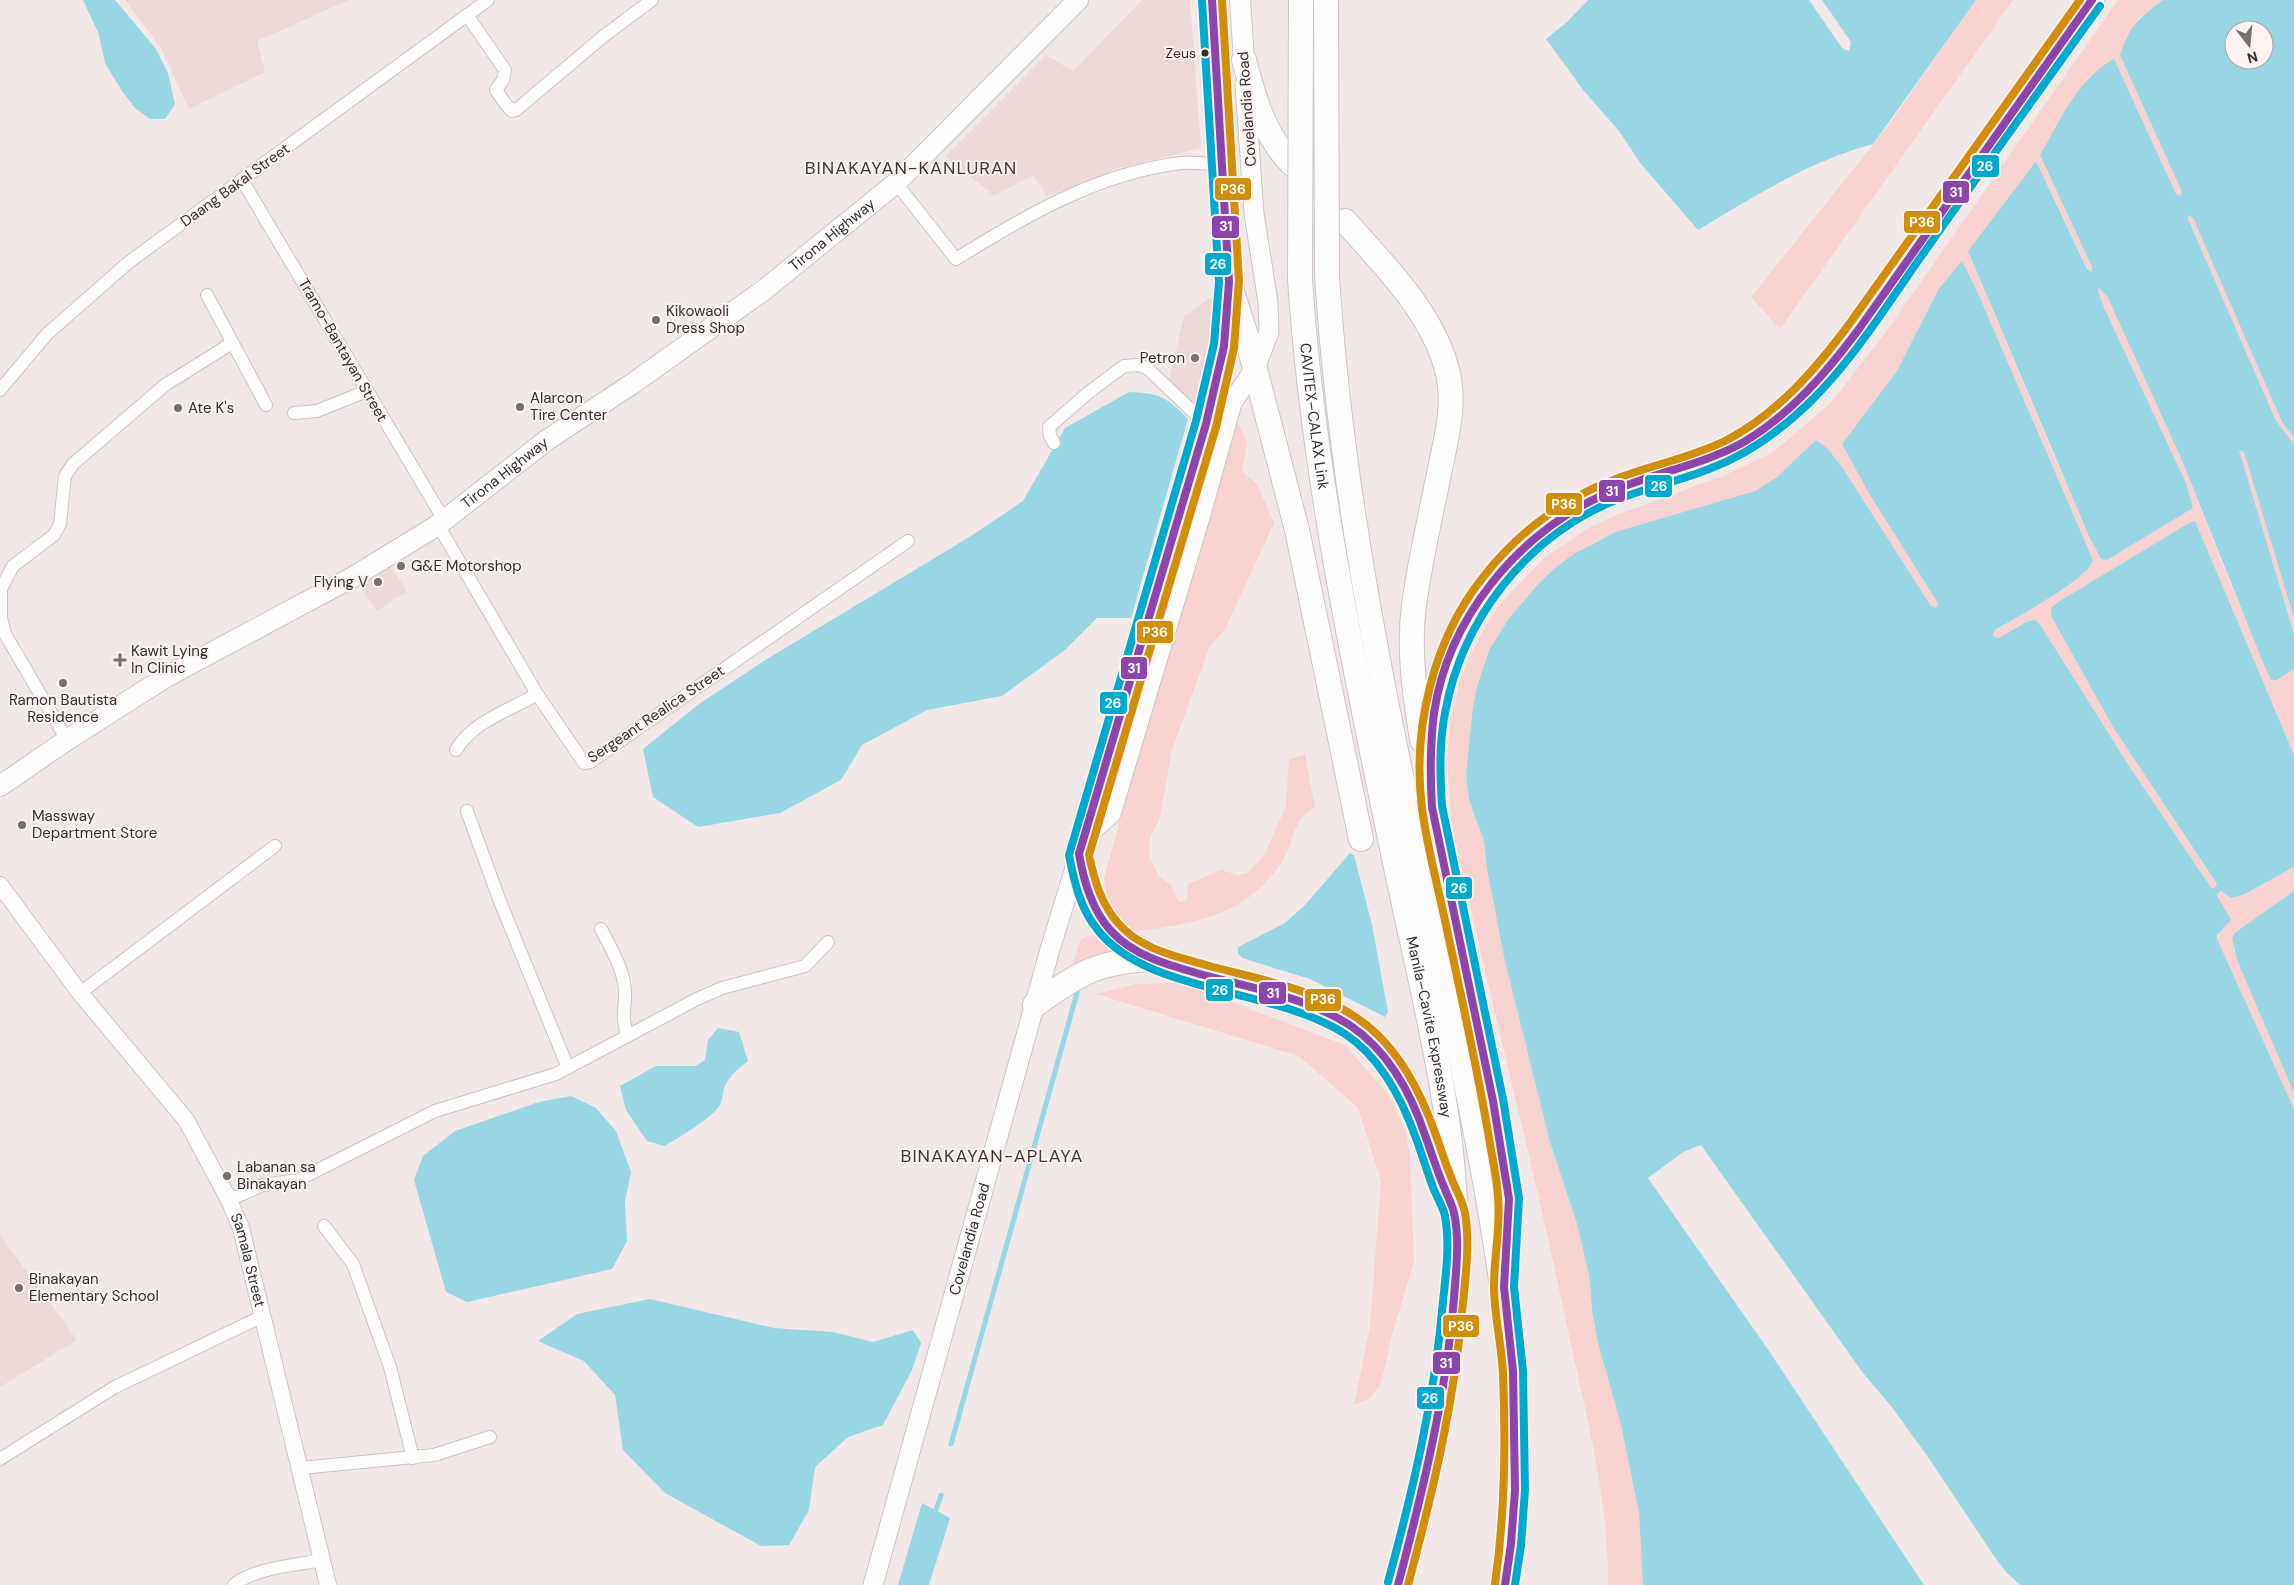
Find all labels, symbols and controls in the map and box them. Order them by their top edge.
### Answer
north arrow [2224,20,2274,70]
place label: Zeus [1165,44,1196,62]
text: N [2245,47,2260,68]
marker: Zeus [1200,48,1210,58]
street label: Covelandia Road [1233,51,1261,167]
street label: Daang Bakal Street [176,139,294,231]
line badge: 26 [1971,154,2000,178]
district label: BINAKAYAN-KANLURAN [805,156,1017,180]
text: 26 [1977,157,1994,175]
line badge: P36 [1214,177,1252,201]
text: P36 [1220,180,1246,198]
line badge: 31 [1942,180,1970,204]
text: 31 [1949,183,1963,201]
street label: Tirona Highway [785,193,880,276]
line badge: P36 [1903,210,1941,234]
text: P36 [1909,213,1935,231]
line badge: 31 [1211,215,1240,239]
text: 31 [1219,217,1233,235]
line badge: 26 [1204,252,1232,276]
text: 26 [1210,255,1227,273]
street label: Tramo-Bantayan Street [294,275,392,425]
place label: Kikowaoli Dress Shop [666,301,745,338]
marker: Kikowaoli Dress Shop [650,314,662,326]
street label: CAVITEX–CALAX Link [1295,342,1334,491]
place label: Petron [1140,348,1185,368]
marker: Petron [1189,352,1201,364]
place label: Alarcon Tire Center [530,388,608,425]
place label: Ate K's [188,398,234,418]
marker: Alarcon Tire Center [514,401,526,413]
marker: Ate K's [172,402,184,414]
street label: Tirona Highway [457,432,553,513]
line badge: 26 [1644,474,1673,498]
text: 26 [1651,477,1668,495]
line badge: 31 [1598,479,1626,503]
text: 31 [1605,482,1619,500]
line badge: P36 [1545,492,1583,516]
text: P36 [1551,495,1577,513]
place label: G&E Motorshop [411,556,522,576]
marker: G&E Motorshop [395,560,407,572]
place label: Flying V [314,572,368,592]
marker: Flying V [372,576,384,588]
line badge: P36 [1136,620,1174,644]
text: P36 [1142,623,1168,641]
place label: Kawit Lying In Clinic [131,641,208,678]
marker: Kawit Lying In Clinic [113,653,127,667]
line badge: 31 [1120,656,1148,680]
text: 31 [1127,659,1141,677]
street label: Sergeant Realica Street [584,661,728,767]
marker: Ramon Bautista Residence [57,677,69,689]
place label: Ramon Bautista Residence [9,690,117,727]
line badge: 26 [1099,691,1128,715]
text: 26 [1105,694,1122,712]
place label: Massway Department Store [32,806,157,843]
marker: Massway Department Store [16,819,28,831]
line badge: 26 [1445,876,1473,900]
text: 26 [1451,879,1468,897]
street label: Manila–Cavite Expressway [1401,935,1457,1120]
line badge: 26 [1205,978,1234,1002]
text: 26 [1212,981,1229,999]
line badge: 31 [1258,981,1287,1005]
text: 31 [1266,984,1280,1002]
line badge: P36 [1304,988,1342,1012]
text: P36 [1310,990,1336,1008]
district label: BINAKAYAN-APLAYA [901,1144,1083,1168]
place label: Labanan sa Binakayan [237,1157,316,1194]
marker: Labanan sa Binakayan [221,1170,233,1182]
street label: Covelandia Road [944,1181,994,1298]
street label: Samala Street [226,1210,270,1309]
place label: Binakayan Elementary School [29,1269,159,1306]
marker: Binakayan Elementary School [13,1282,25,1294]
line badge: P36 [1442,1314,1480,1338]
text: P36 [1448,1317,1474,1335]
line badge: 31 [1432,1351,1461,1375]
text: 31 [1439,1354,1453,1372]
line badge: 26 [1416,1386,1445,1410]
text: 26 [1422,1389,1439,1407]

